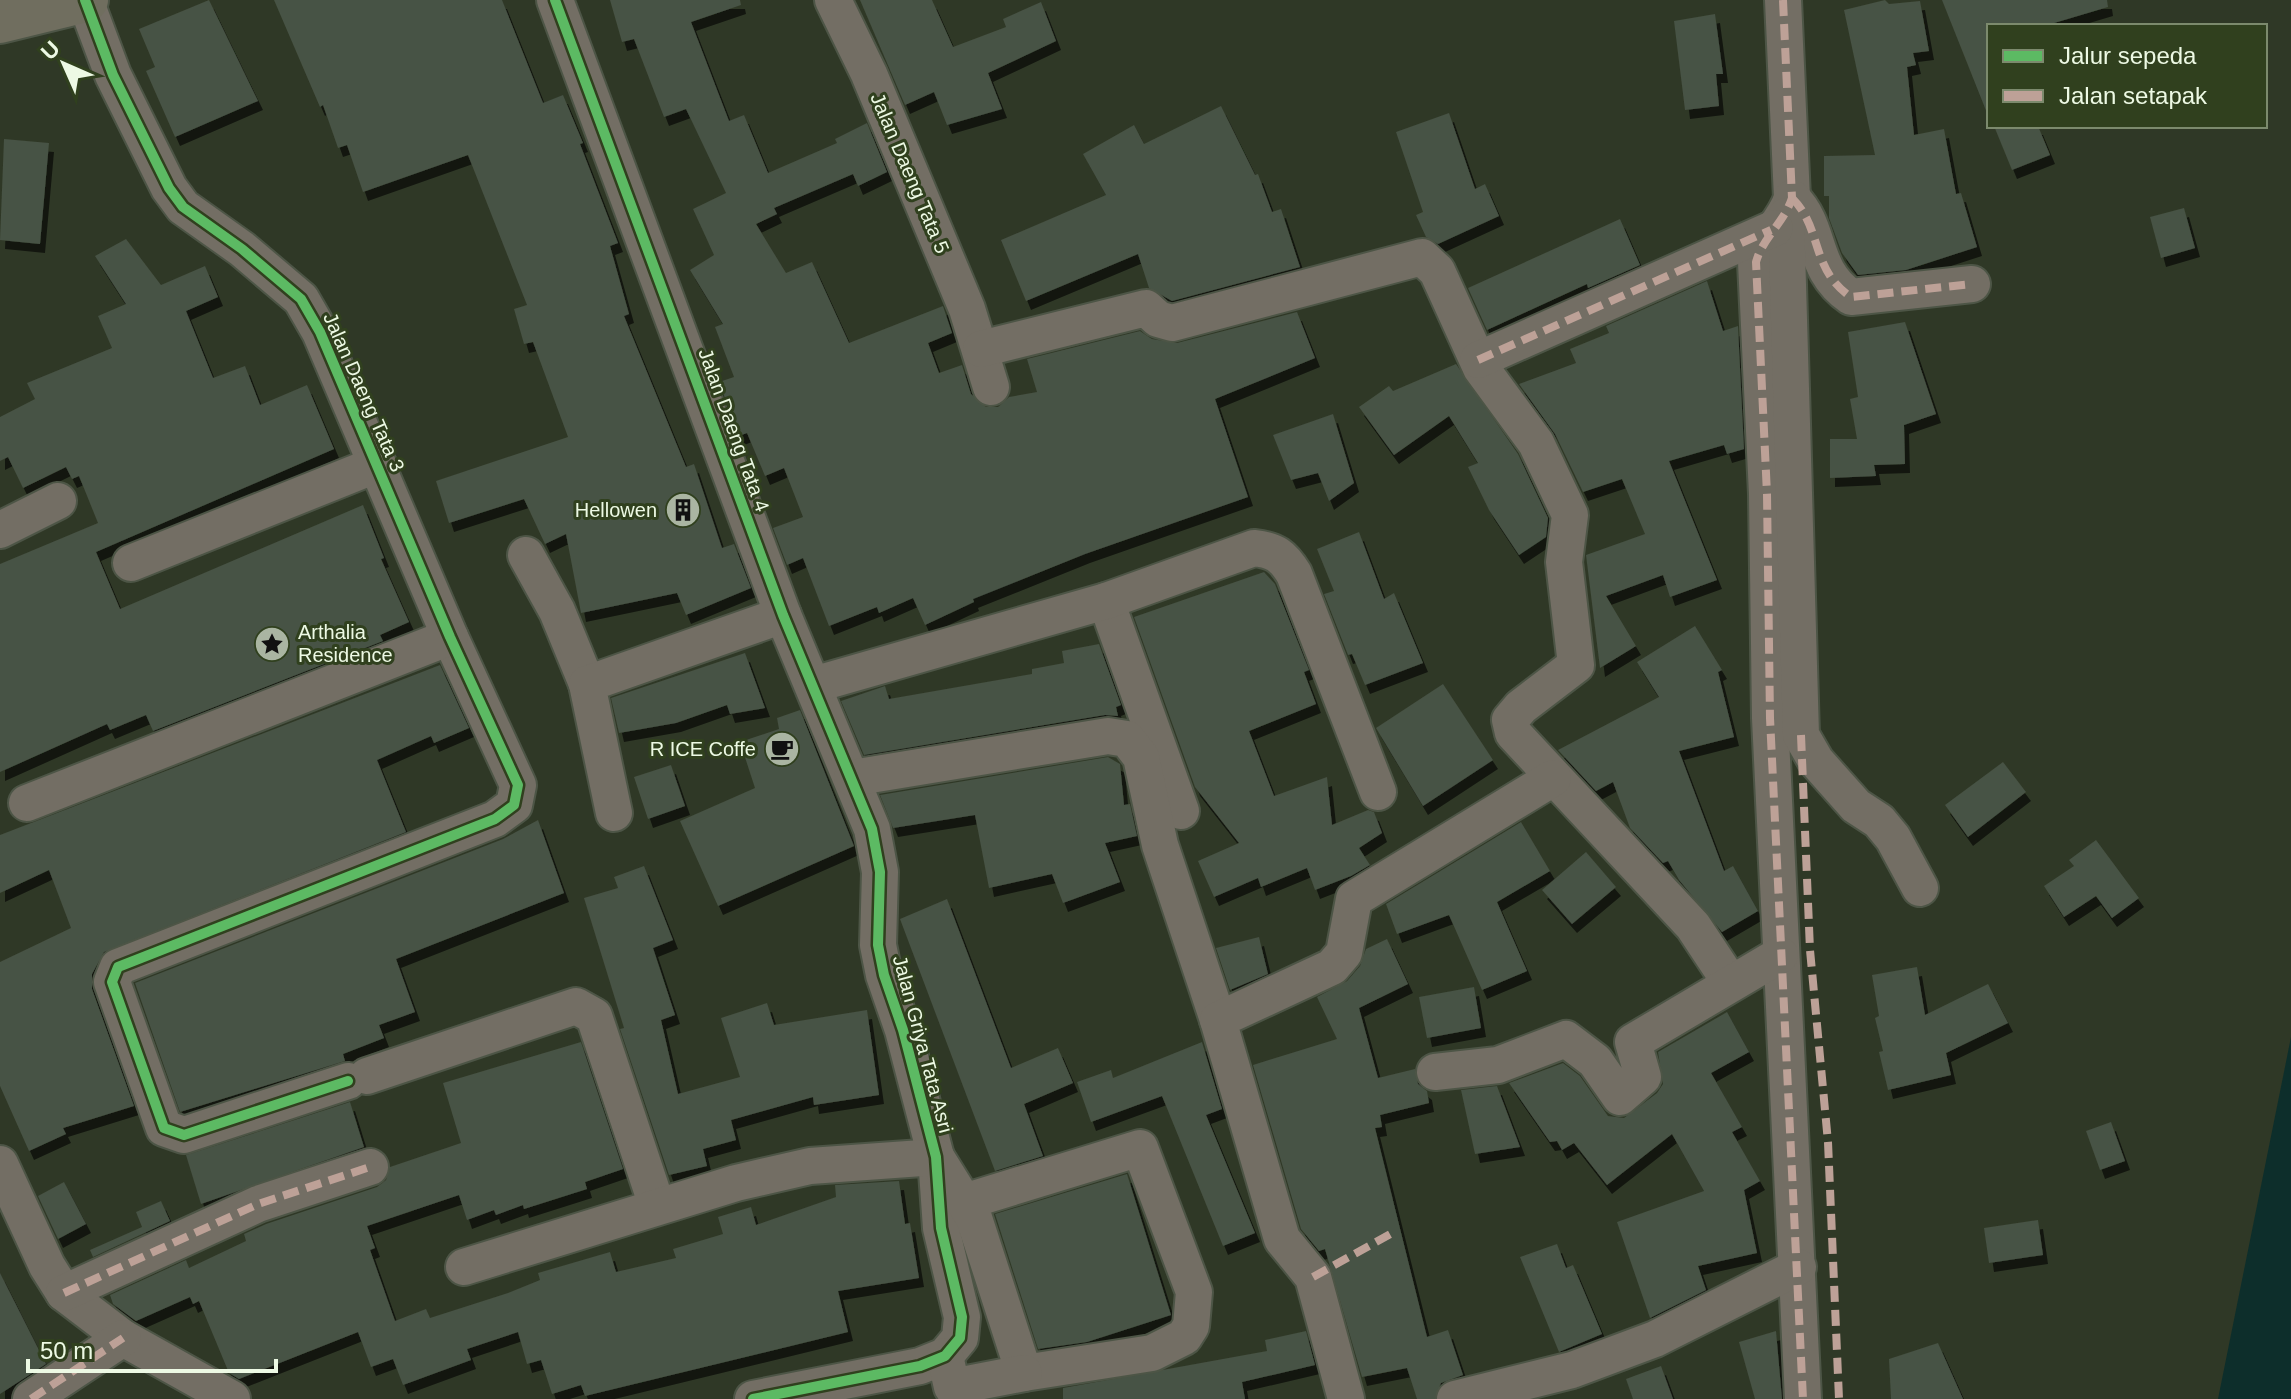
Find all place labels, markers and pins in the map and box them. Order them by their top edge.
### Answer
building icon: Hellowen [664,491,702,529]
place label: Hellowen [575,499,657,521]
place label: Arthalia Residence [298,621,393,666]
place icon: Arthalia Residence [253,625,291,663]
cafe icon: R ICE Coffe [763,730,801,768]
place label: R ICE Coffe [650,738,756,760]

